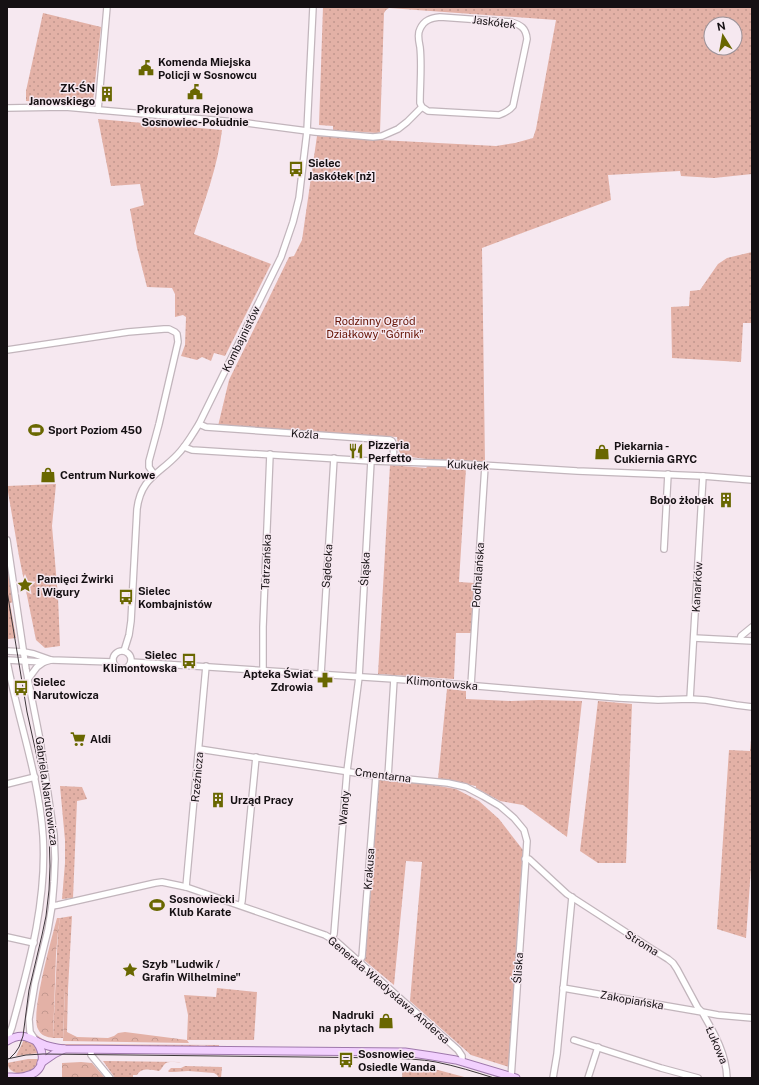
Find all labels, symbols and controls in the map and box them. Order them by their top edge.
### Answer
street label: Jaskółek [471,13,517,31]
north arrow [703,16,743,56]
text: N [716,19,726,33]
place label: Komenda Miejska Policji w Sosnowcu [158,56,257,81]
public building icon: Komenda Miejska Policji w Sosnowcu [137,59,155,77]
place label: ZK-ŚN Janowskiego [29,81,95,107]
public building icon: Prokuratura Rejonowa Sosnowiec-Południe [186,83,204,101]
building icon: ZK-ŚN Janowskiego [98,85,116,103]
place label: Prokuratura Rejonowa Sosnowiec-Południe [137,103,253,128]
place label: Sielec Jaskółek [nż] [308,157,375,182]
bus stop icon: Sielec Jaskółek [nż] [287,160,305,178]
street label: Kombajnistów [220,304,262,374]
park label: Rodzinny Ogród Działkowy "Górnik" [326,315,424,340]
sports icon: Sport Poziom 450 [27,421,45,439]
place label: Sport Poziom 450 [48,424,142,436]
street label: Koźla [291,427,319,441]
place label: Pizzeria Perfetto [368,439,411,464]
place label: Piekarnia - Cukiernia GRYC [614,440,697,465]
restaurant icon: Pizzeria Perfetto [347,442,365,460]
shop icon: Piekarnia - Cukiernia GRYC [593,443,611,461]
street label: Kukułek [447,458,489,472]
shop icon: Centrum Nurkowe [39,466,57,484]
place label: Centrum Nurkowe [60,469,155,481]
building icon: Bobo żłobek [717,491,735,509]
place label: Bobo żłobek [650,494,715,506]
street label: Tatrzańska [259,534,273,590]
street label: Podhalańska [470,542,486,608]
street label: Sądecka [319,544,335,588]
street label: Śląska [357,551,372,586]
street label: Kanarków [690,561,704,613]
place label: Pamięci Żwirki i Wigury [37,572,114,598]
place icon: Pamięci Żwirki i Wigury [16,576,34,594]
place label: Sielec Kombajnistów [138,585,213,610]
bus stop icon: Sielec Kombajnistów [117,588,135,606]
place label: Sielec Klimontowska [103,649,177,674]
bus stop icon: Sielec Klimontowska [180,652,198,670]
place label: Apteka Świat Zdrowia [243,667,313,693]
pharmacy icon: Apteka Świat Zdrowia [316,671,334,689]
street label: Klimontowska [406,674,478,692]
place label: Sielec Narutowicza [33,676,99,701]
bus stop icon: Sielec Narutowicza [12,679,30,697]
supermarket icon: Aldi [69,730,87,748]
place label: Aldi [90,733,111,745]
street label: Gabriela Narutowicza [33,736,61,846]
street label: Rzeźnicza [189,751,205,803]
street label: Cmentarna [354,766,412,784]
street label: Wandy [337,790,352,826]
building icon: Urząd Pracy [209,791,227,809]
place label: Urząd Pracy [230,794,294,806]
street label: Krakusa [362,848,376,890]
place label: Sosnowiecki Klub Karate [169,893,235,918]
sports icon: Sosnowiecki Klub Karate [148,896,166,914]
street label: Stroma [623,928,661,958]
street label: Generała Władysława Andersa [326,934,452,1046]
street label: Śliska [510,952,525,984]
place label: Szyb "Ludwik / Grafin Wilhelmine" [142,958,241,983]
place icon: Szyb "Ludwik / Grafin Wilhelmine" [121,961,139,979]
street label: Zakopiańska [599,988,665,1012]
place label: Nadruki na płytach [319,1009,374,1034]
shop icon: Nadruki na płytach [377,1012,395,1030]
street label: Łukowa [704,1024,730,1066]
place label: Sosnowiec Osiedle Wanda [358,1048,436,1073]
bus stop icon: Sosnowiec Osiedle Wanda [337,1051,355,1069]

